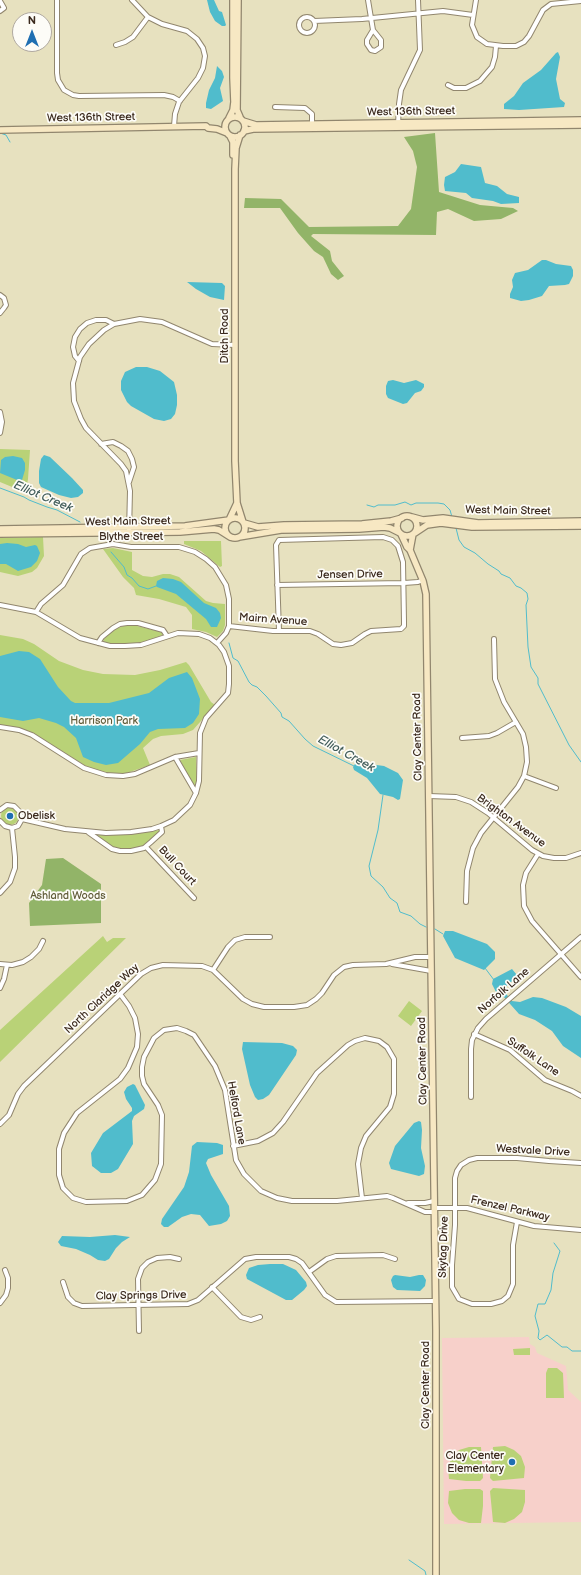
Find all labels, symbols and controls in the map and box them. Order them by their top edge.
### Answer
north arrow [12,12,52,52]
text: N [28,14,36,27]
street label: West 136th Street [367,105,455,119]
street label: West 136th Street [47,111,135,125]
street label: Ditch Road [218,308,232,364]
water label: Elliot Creek [11,478,75,516]
street label: West Main Street [465,504,551,518]
street label: West Main Street [85,515,171,529]
street label: Blythe Street [99,530,163,544]
street label: Jensen Drive [317,568,383,582]
street label: Mairn Avenue [238,611,308,629]
street label: Clay Center Road [411,693,425,781]
park label: Harrison Park [70,714,138,728]
water label: Elliot Creek [315,733,377,775]
street label: Brighton Avenue [474,792,548,850]
place label: Obelisk [18,809,55,823]
marker: Obelisk [5,811,15,821]
street label: Bull Court [155,844,199,888]
park label: Ashland Woods [30,889,106,903]
street label: North Claridge Way [62,961,142,1037]
street label: Norfolk Lane [476,965,532,1017]
street label: Clay Center Road [416,1017,430,1105]
street label: Suffolk Lane [504,1035,562,1079]
street label: Helford Lane [224,1080,248,1146]
street label: Westvale Drive [496,1142,570,1160]
street label: Frenzel Parkway [469,1193,551,1225]
street label: Skytag Drive [436,1216,452,1278]
street label: Clay Springs Drive [96,1289,186,1303]
street label: Clay Center Road [419,1341,433,1429]
place label: Clay Center Elementary [446,1449,504,1475]
marker: Clay Center Elementary [507,1457,517,1467]

